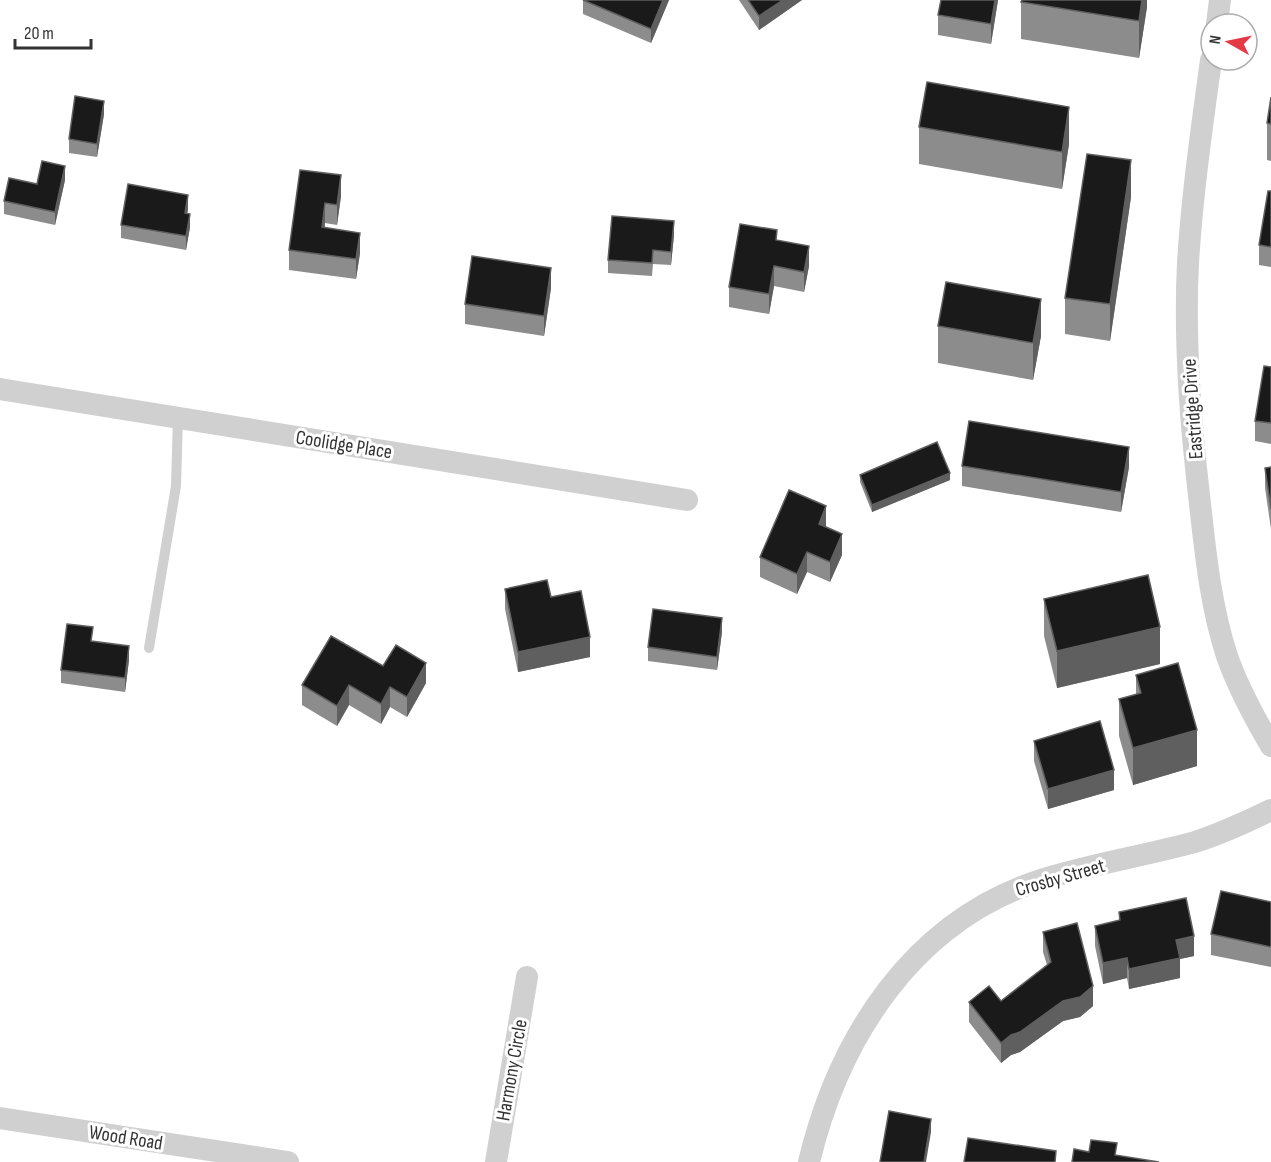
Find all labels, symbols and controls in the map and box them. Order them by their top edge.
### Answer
scale bar [15,12,92,50]
north arrow [1199,12,1259,72]
text: 20 m [24,23,54,44]
text: N [1206,34,1226,46]
street label: Eastridge Drive [1178,358,1208,460]
street label: Coolidge Place [294,426,394,464]
street label: Crosby Street [1013,854,1108,902]
street label: Harmony Circle [491,1017,533,1123]
street label: Wood Road [87,1120,164,1156]

